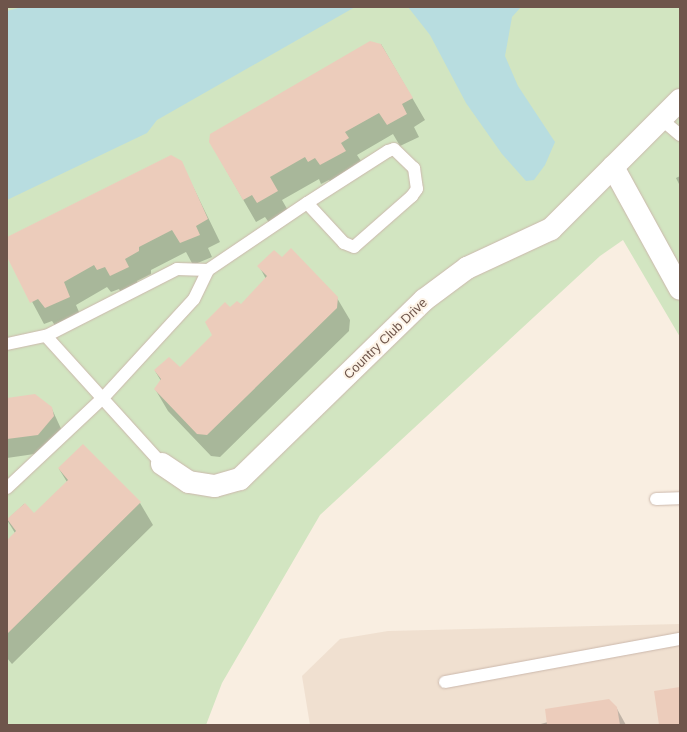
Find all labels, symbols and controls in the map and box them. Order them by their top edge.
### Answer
street label: Country Club Drive [341,295,431,383]

